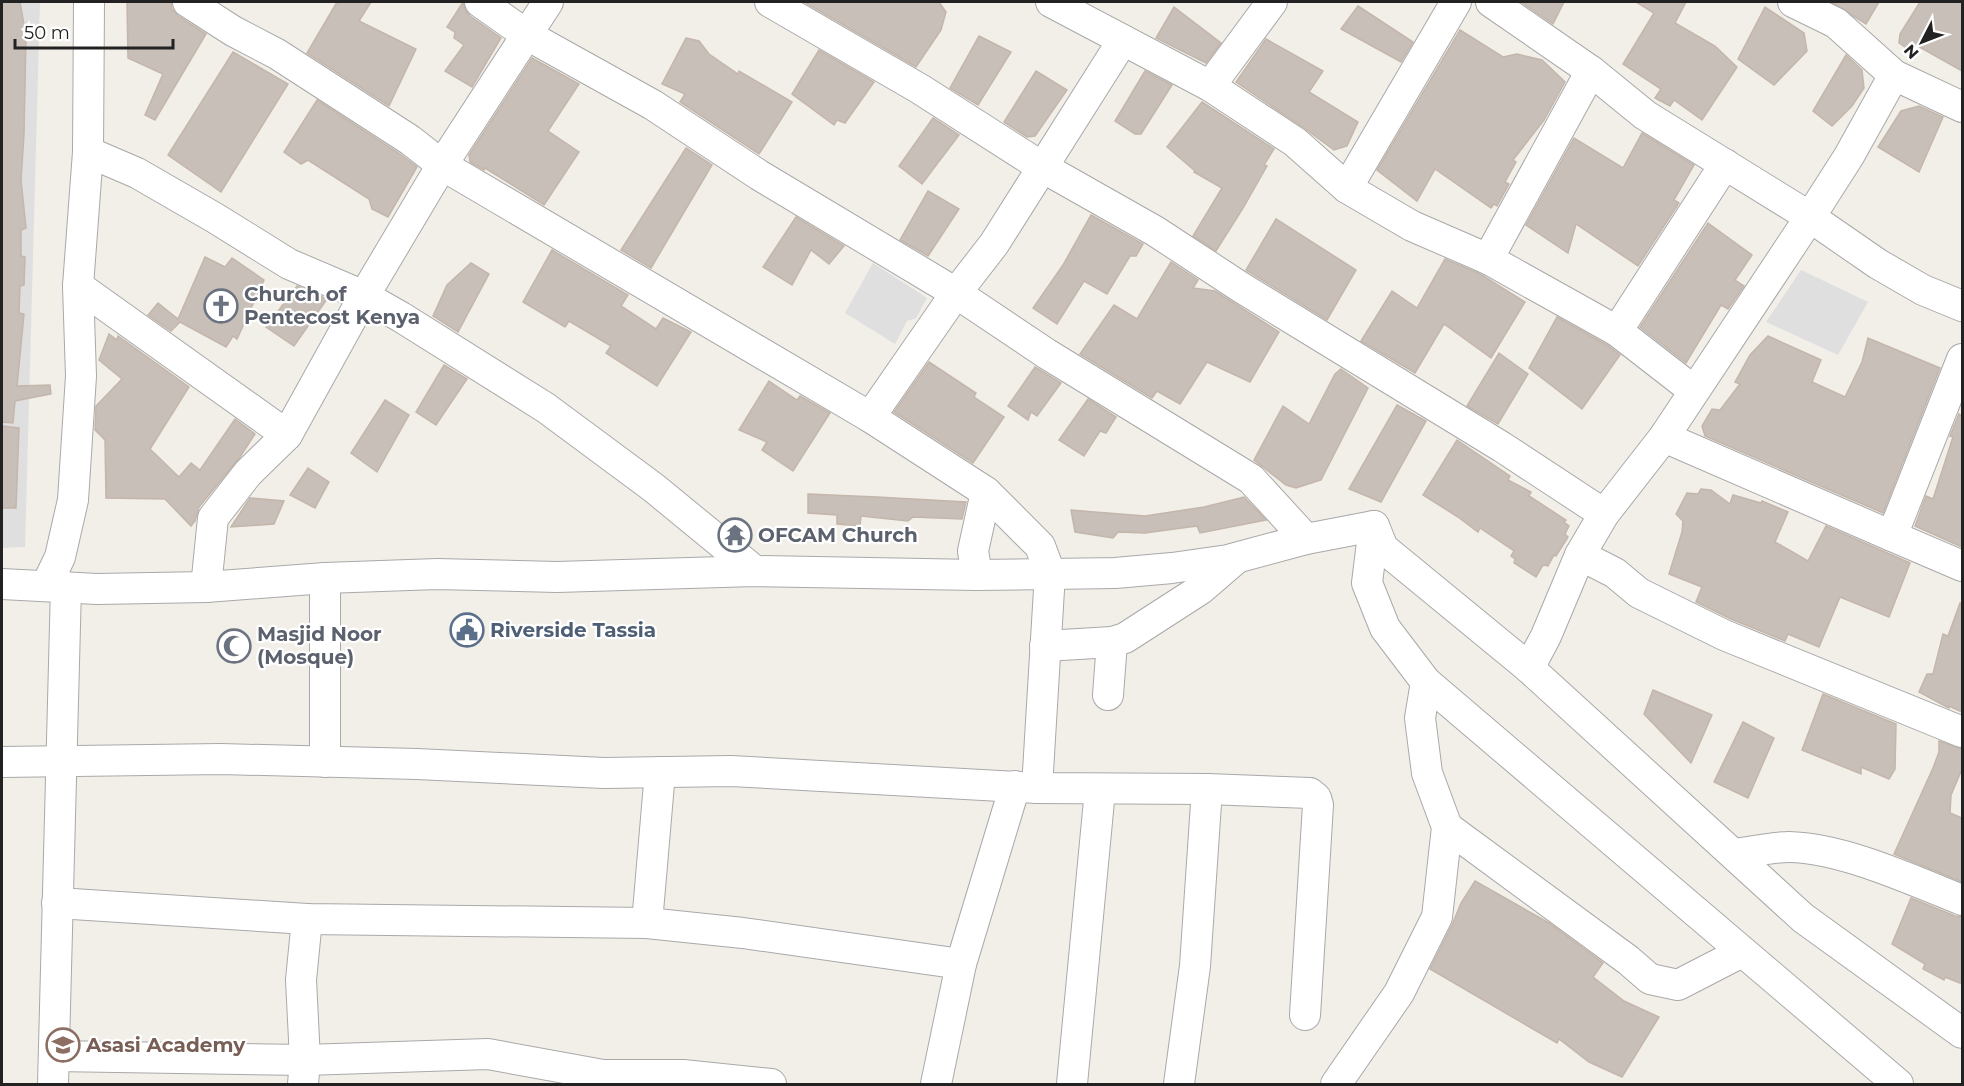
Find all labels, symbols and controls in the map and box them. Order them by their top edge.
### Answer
scale bar [15,12,172,50]
north arrow [1892,12,1952,72]
text: 50 m [24,22,70,44]
text: N [1900,41,1923,63]
place label: Church of Pentecost Kenya [244,282,420,329]
church icon: Church of Pentecost Kenya [203,288,239,324]
temple icon: OFCAM Church [717,517,753,553]
place label: OFCAM Church [758,523,918,547]
public building icon: Riverside Tassia [449,612,485,648]
place label: Riverside Tassia [490,618,656,642]
place label: Masjid Noor (Mosque) [257,622,382,669]
mosque icon: Masjid Noor (Mosque) [216,628,252,664]
school or university icon: Asasi Academy [45,1027,81,1063]
place label: Asasi Academy [85,1033,246,1057]

